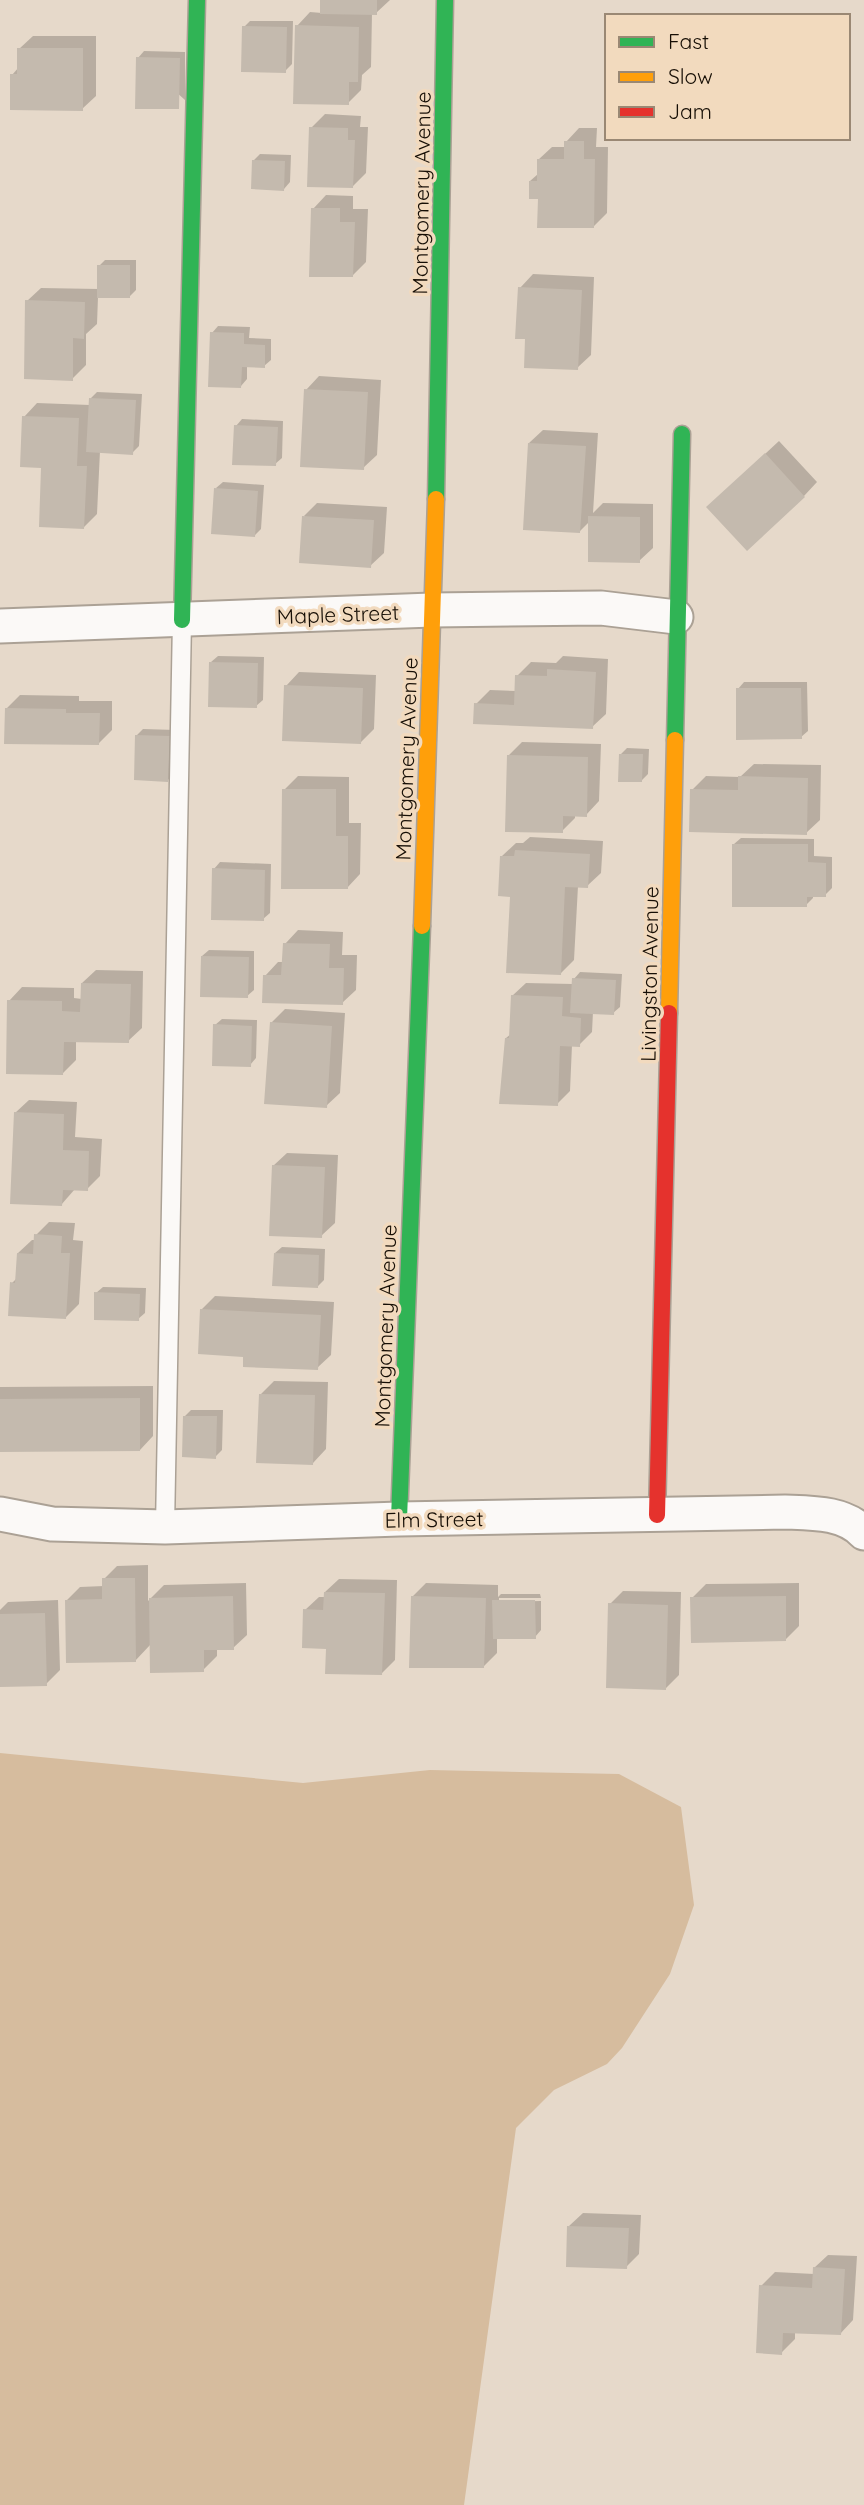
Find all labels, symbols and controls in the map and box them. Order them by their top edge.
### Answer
legend [605,14,850,140]
text: Fast [668,28,709,54]
text: Slow [668,63,713,89]
street label: Montgomery Avenue [406,91,436,295]
text: Jam [668,98,712,124]
street label: Maple Street [276,599,400,629]
street label: Montgomery Avenue [389,657,423,861]
street label: Livingston Avenue [634,886,664,1062]
street label: Montgomery Avenue [368,1224,402,1428]
street label: Elm Street [384,1505,484,1533]

